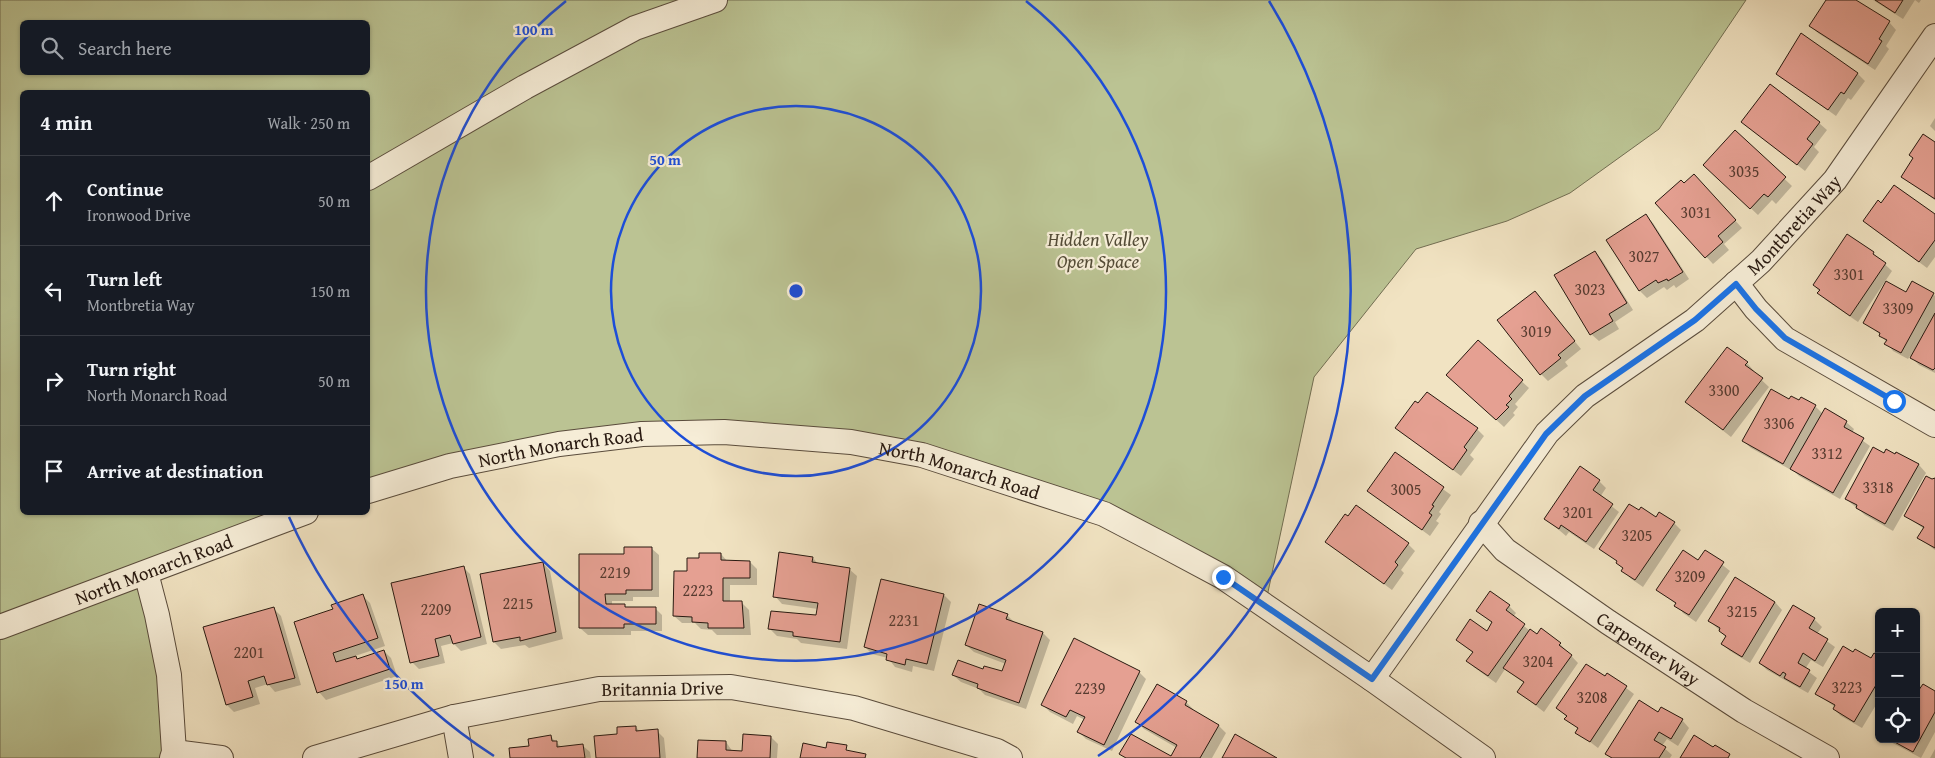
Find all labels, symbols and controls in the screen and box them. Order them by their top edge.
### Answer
text: 100 m [514,19,554,40]
search box [20,20,370,75]
icon: search [38,34,66,62]
text: Search here [78,34,172,62]
text: 4 min [40,107,92,138]
text: Walk · 250 m [267,111,350,135]
text: 50 m [649,149,681,170]
house number: 3035 [1729,159,1759,183]
street label: Montbretia Way [1740,168,1848,282]
text: Continue [87,175,164,203]
icon: ahead [40,187,68,215]
text: 50 m [318,189,350,213]
house number: 3031 [1681,200,1711,224]
text: Ironwood Drive [87,203,191,227]
park label: Hidden Valley Open Space [1047,225,1149,275]
house number: 3027 [1629,244,1660,268]
house number: 3301 [1834,262,1864,286]
text: Turn left [87,265,162,293]
icon: left [40,277,68,305]
house number: 3023 [1575,277,1605,301]
text: 150 m [310,279,350,303]
centre of rings [787,282,805,300]
text: Montbretia Way [87,293,195,317]
house number: 3309 [1883,296,1914,320]
house number: 3019 [1521,319,1552,343]
text: Turn right [87,355,176,383]
icon: right [40,367,68,395]
text: 50 m [318,369,350,393]
house number: 3300 [1709,378,1740,402]
text: North Monarch Road [87,383,227,407]
route start [1883,390,1906,413]
house number: 3306 [1764,411,1795,435]
street label: North Monarch Road [476,420,645,474]
street label: North Monarch Road [877,433,1044,507]
house number: 3312 [1812,441,1842,465]
icon: arrive [40,457,68,485]
text: Arrive at destination [87,457,263,485]
house number: 3318 [1863,475,1894,499]
house number: 3005 [1391,477,1421,501]
house number: 3201 [1563,500,1593,524]
house number: 3205 [1622,523,1652,547]
street label: North Monarch Road [71,527,237,612]
house number: 2219 [600,560,631,584]
house number: 3209 [1675,564,1706,588]
route end [1212,566,1235,589]
house number: 2223 [683,578,713,602]
house number: 2215 [503,591,533,615]
house number: 2209 [421,597,452,621]
house number: 3215 [1727,599,1757,623]
street label: Carpenter Way [1591,604,1706,693]
house number: 2231 [889,608,919,632]
map controls [1875,608,1920,743]
button: + [1875,608,1920,653]
house number: 2201 [234,640,264,664]
house number: 3204 [1523,649,1554,673]
button: − [1875,653,1920,698]
text: 150 m [384,673,424,694]
street label: Britannia Drive [601,673,724,703]
house number: 3223 [1832,675,1862,699]
house number: 2239 [1075,676,1106,700]
house number: 3208 [1577,685,1608,709]
button: locate [1875,698,1920,743]

